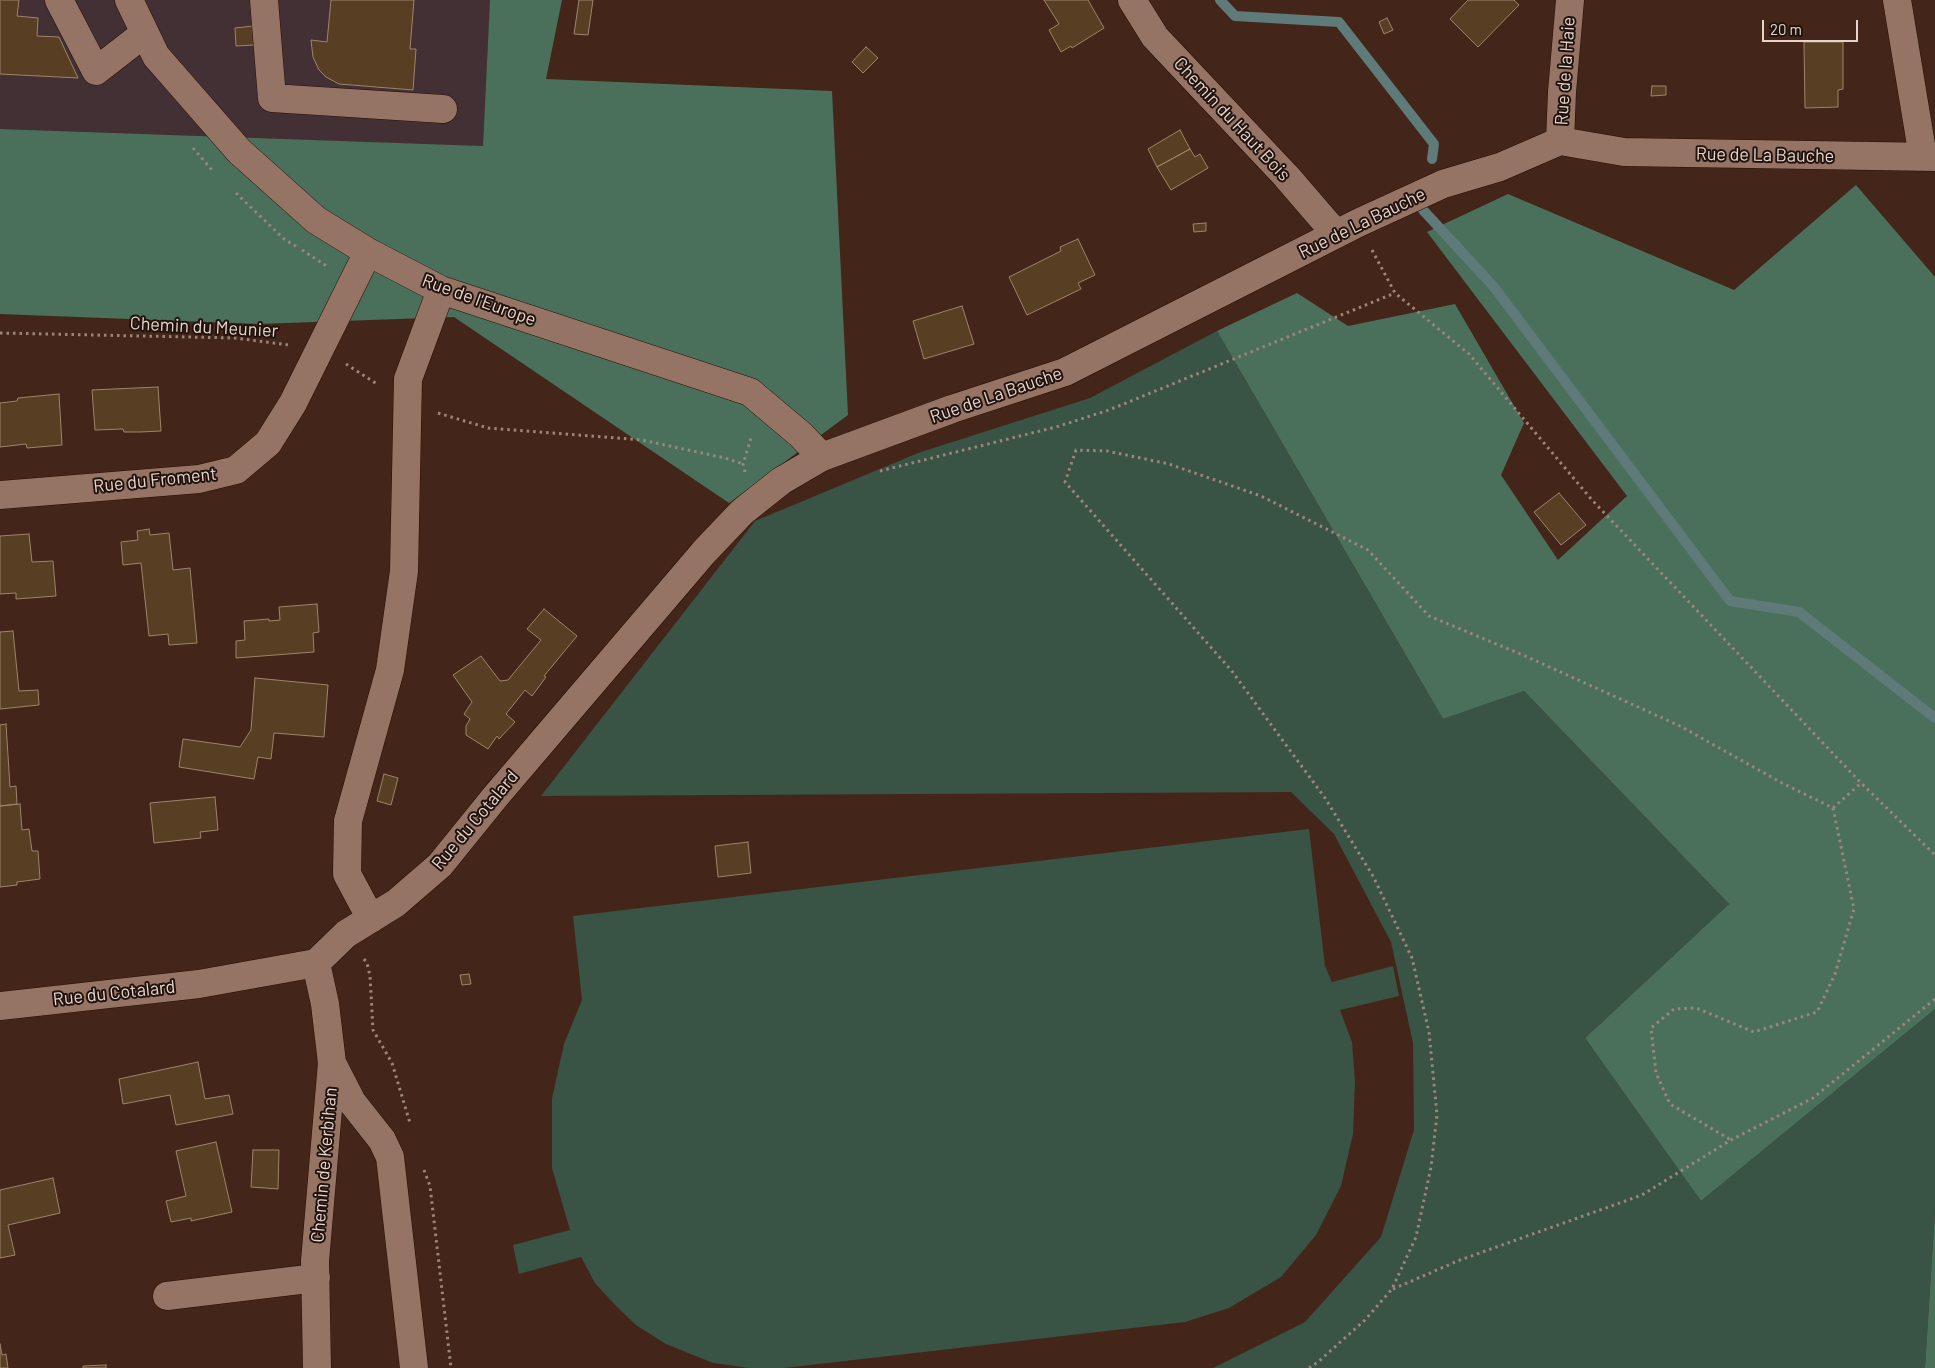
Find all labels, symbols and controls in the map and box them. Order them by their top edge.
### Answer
scale bar [1765,10,1861,42]
street label: Rue de la Haie [1550,16,1580,126]
text: 20 m [1770,20,1802,38]
street label: Chemin du Haut Bois [1169,53,1295,185]
street label: Rue de La Bauche [1696,143,1834,167]
street label: Rue de La Bauche [1295,183,1429,263]
street label: Rue de l'Europe [419,269,539,331]
street label: Chemin du Meunier [129,312,279,342]
street label: Rue de La Bauche [927,362,1065,428]
street label: Rue du Froment [92,463,218,497]
street label: Rue du Cotalard [427,766,523,874]
street label: Rue du Cotalard [52,976,176,1010]
street label: Chemin de Kerbihan [306,1086,342,1244]

